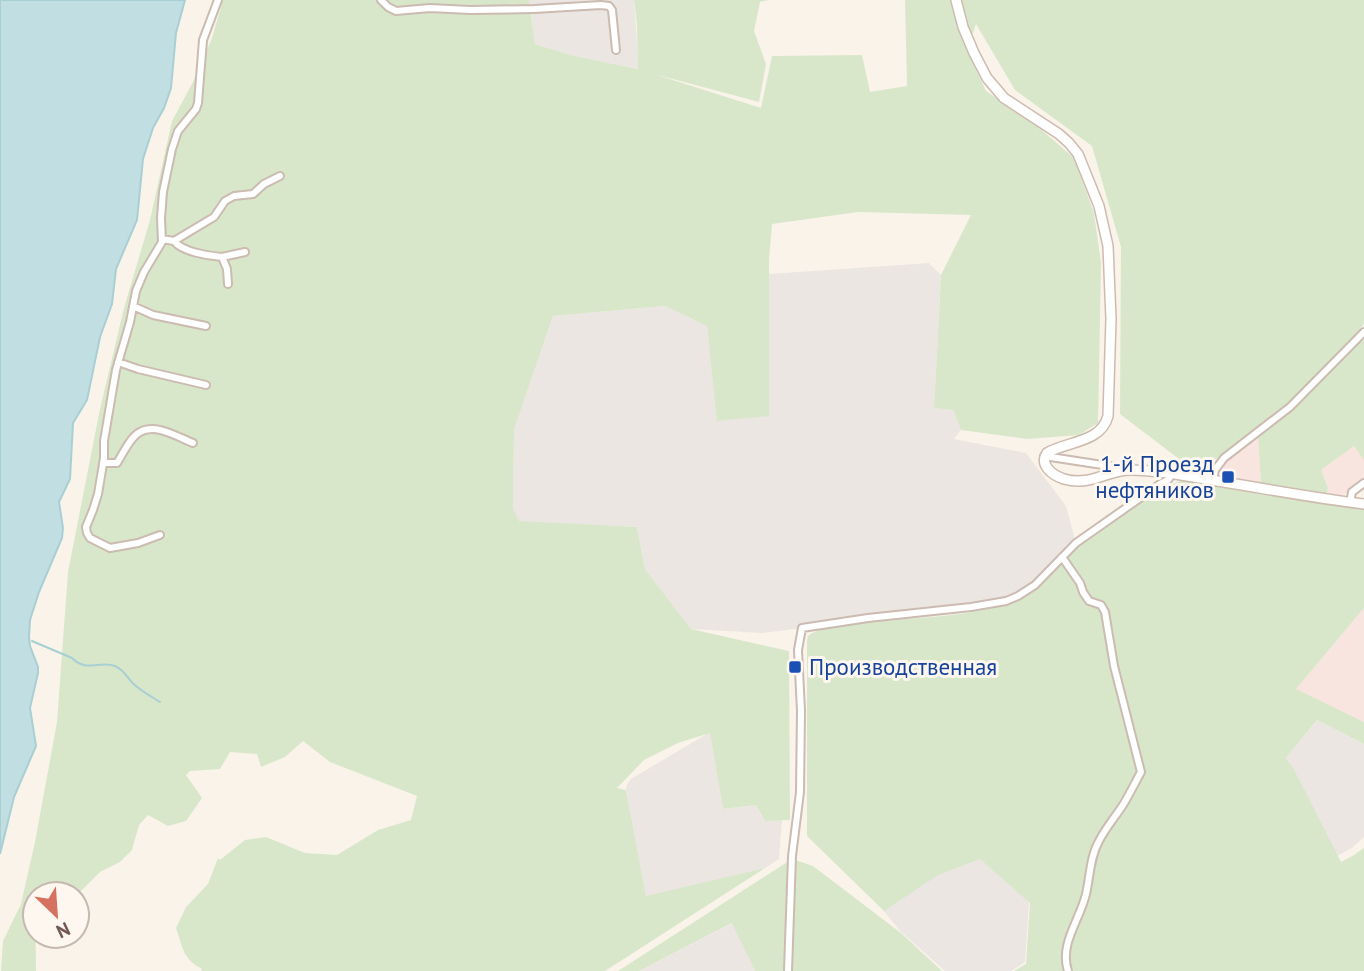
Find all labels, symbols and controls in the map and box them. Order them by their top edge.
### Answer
place label: 1-й Проезд нефтяников [1095,449,1214,504]
marker: 1-й Проезд нефтяников [1220,469,1236,485]
place label: Производственная [809,652,997,681]
marker: Производственная [787,659,803,675]
north arrow [21,880,91,950]
text: N [52,917,74,944]

